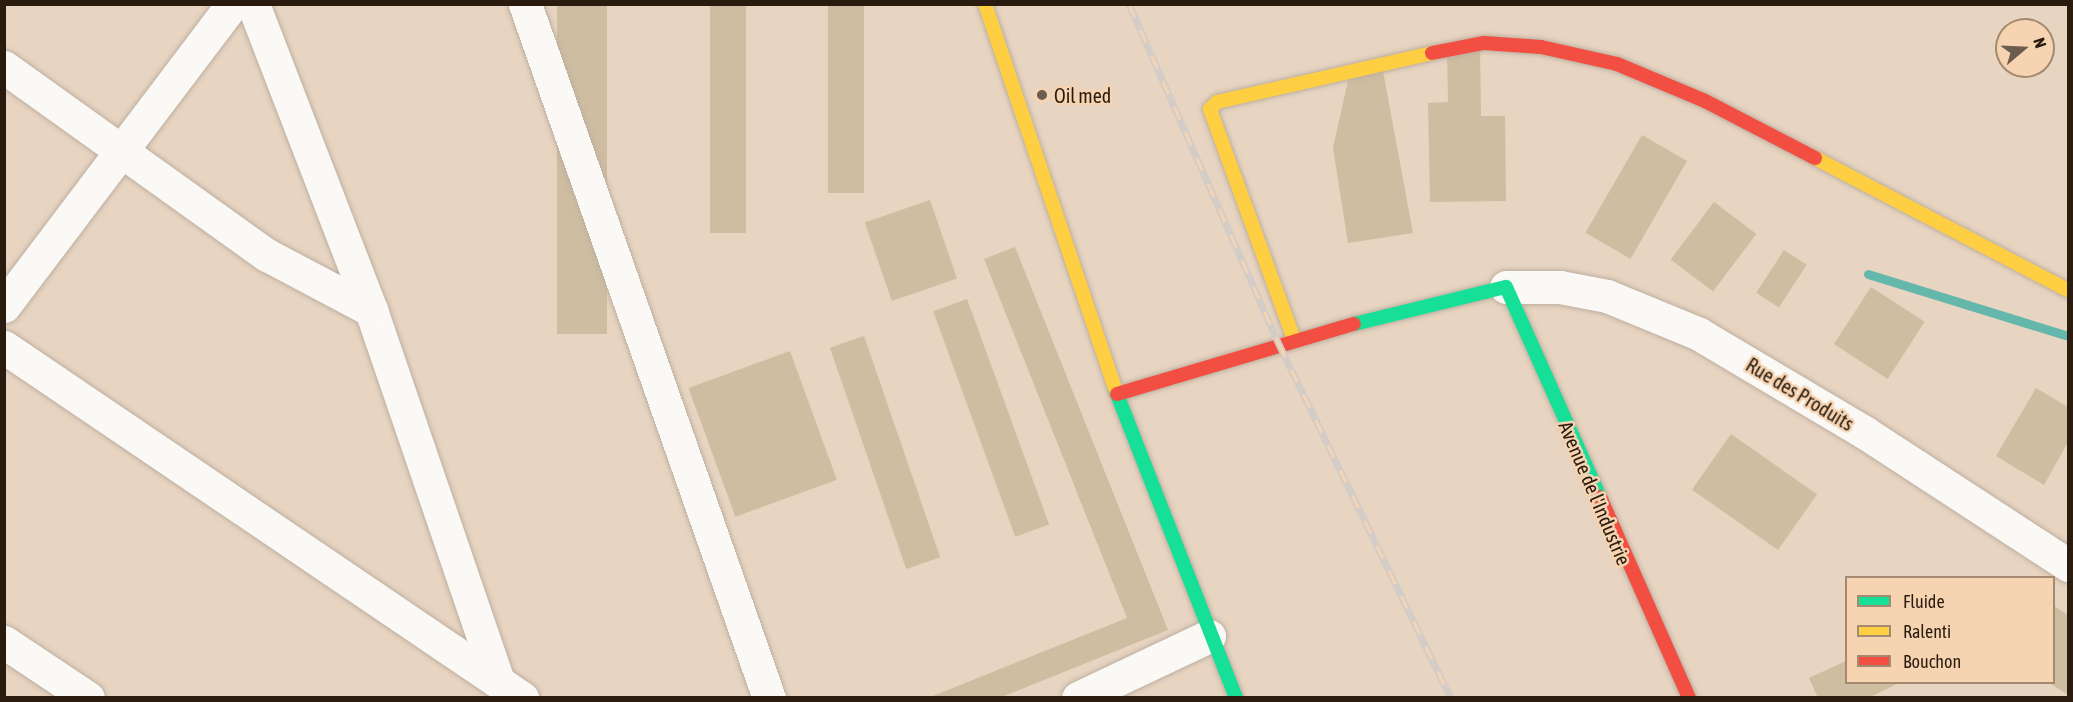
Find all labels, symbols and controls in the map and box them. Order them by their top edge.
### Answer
north arrow [1995,18,2055,78]
text: N [2030,35,2050,50]
place label: Oil med [1054,83,1111,107]
marker: Oil med [1035,88,1049,102]
street label: Rue des Produits [1742,352,1858,436]
street label: Avenue de l'Industrie [1554,417,1636,569]
legend [1845,576,2055,684]
text: Fluide [1903,591,1945,612]
text: Ralenti [1903,621,1951,642]
text: Bouchon [1903,651,1961,672]

